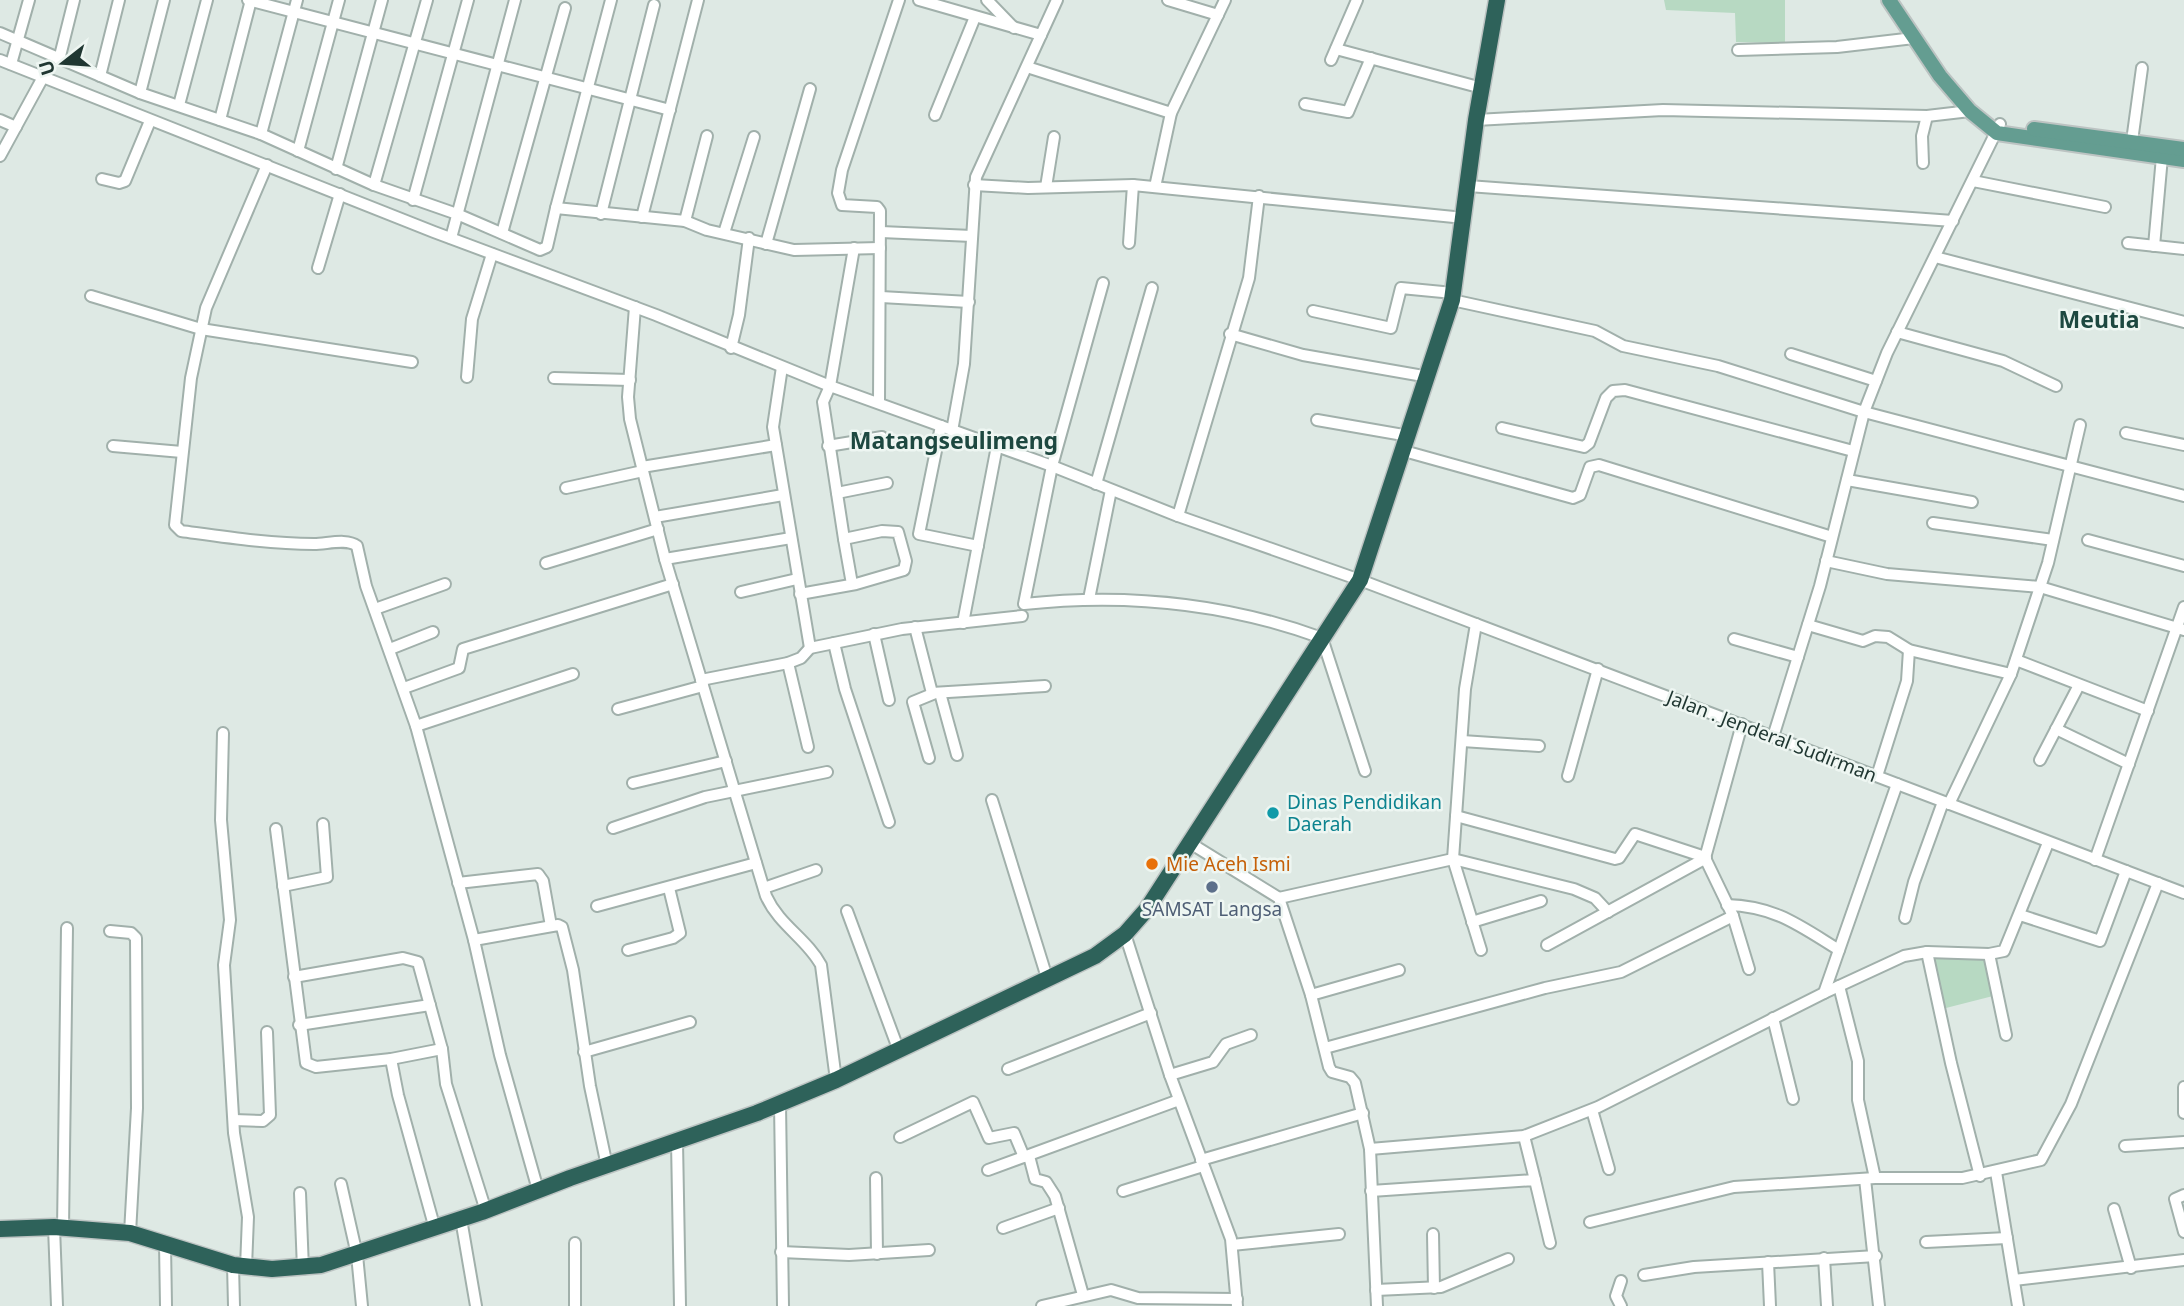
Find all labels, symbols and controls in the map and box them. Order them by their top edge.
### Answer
north arrow [28,28,98,98]
text: U [32,57,61,79]
district label: Meutia [2058,303,2140,335]
district label: Matangseulimeng [850,424,1058,456]
street label: Jalan . Jenderal Sudirman [1661,683,1881,788]
place label: Dinas Pendidikan Daerah [1287,789,1442,837]
marker: Dinas Pendidikan Daerah [1265,805,1281,821]
place label: Mie Aceh Ismi [1166,851,1291,877]
marker: Mie Aceh Ismi [1144,856,1160,872]
marker: SAMSAT Langsa [1204,879,1220,895]
place label: SAMSAT Langsa [1142,896,1282,922]

